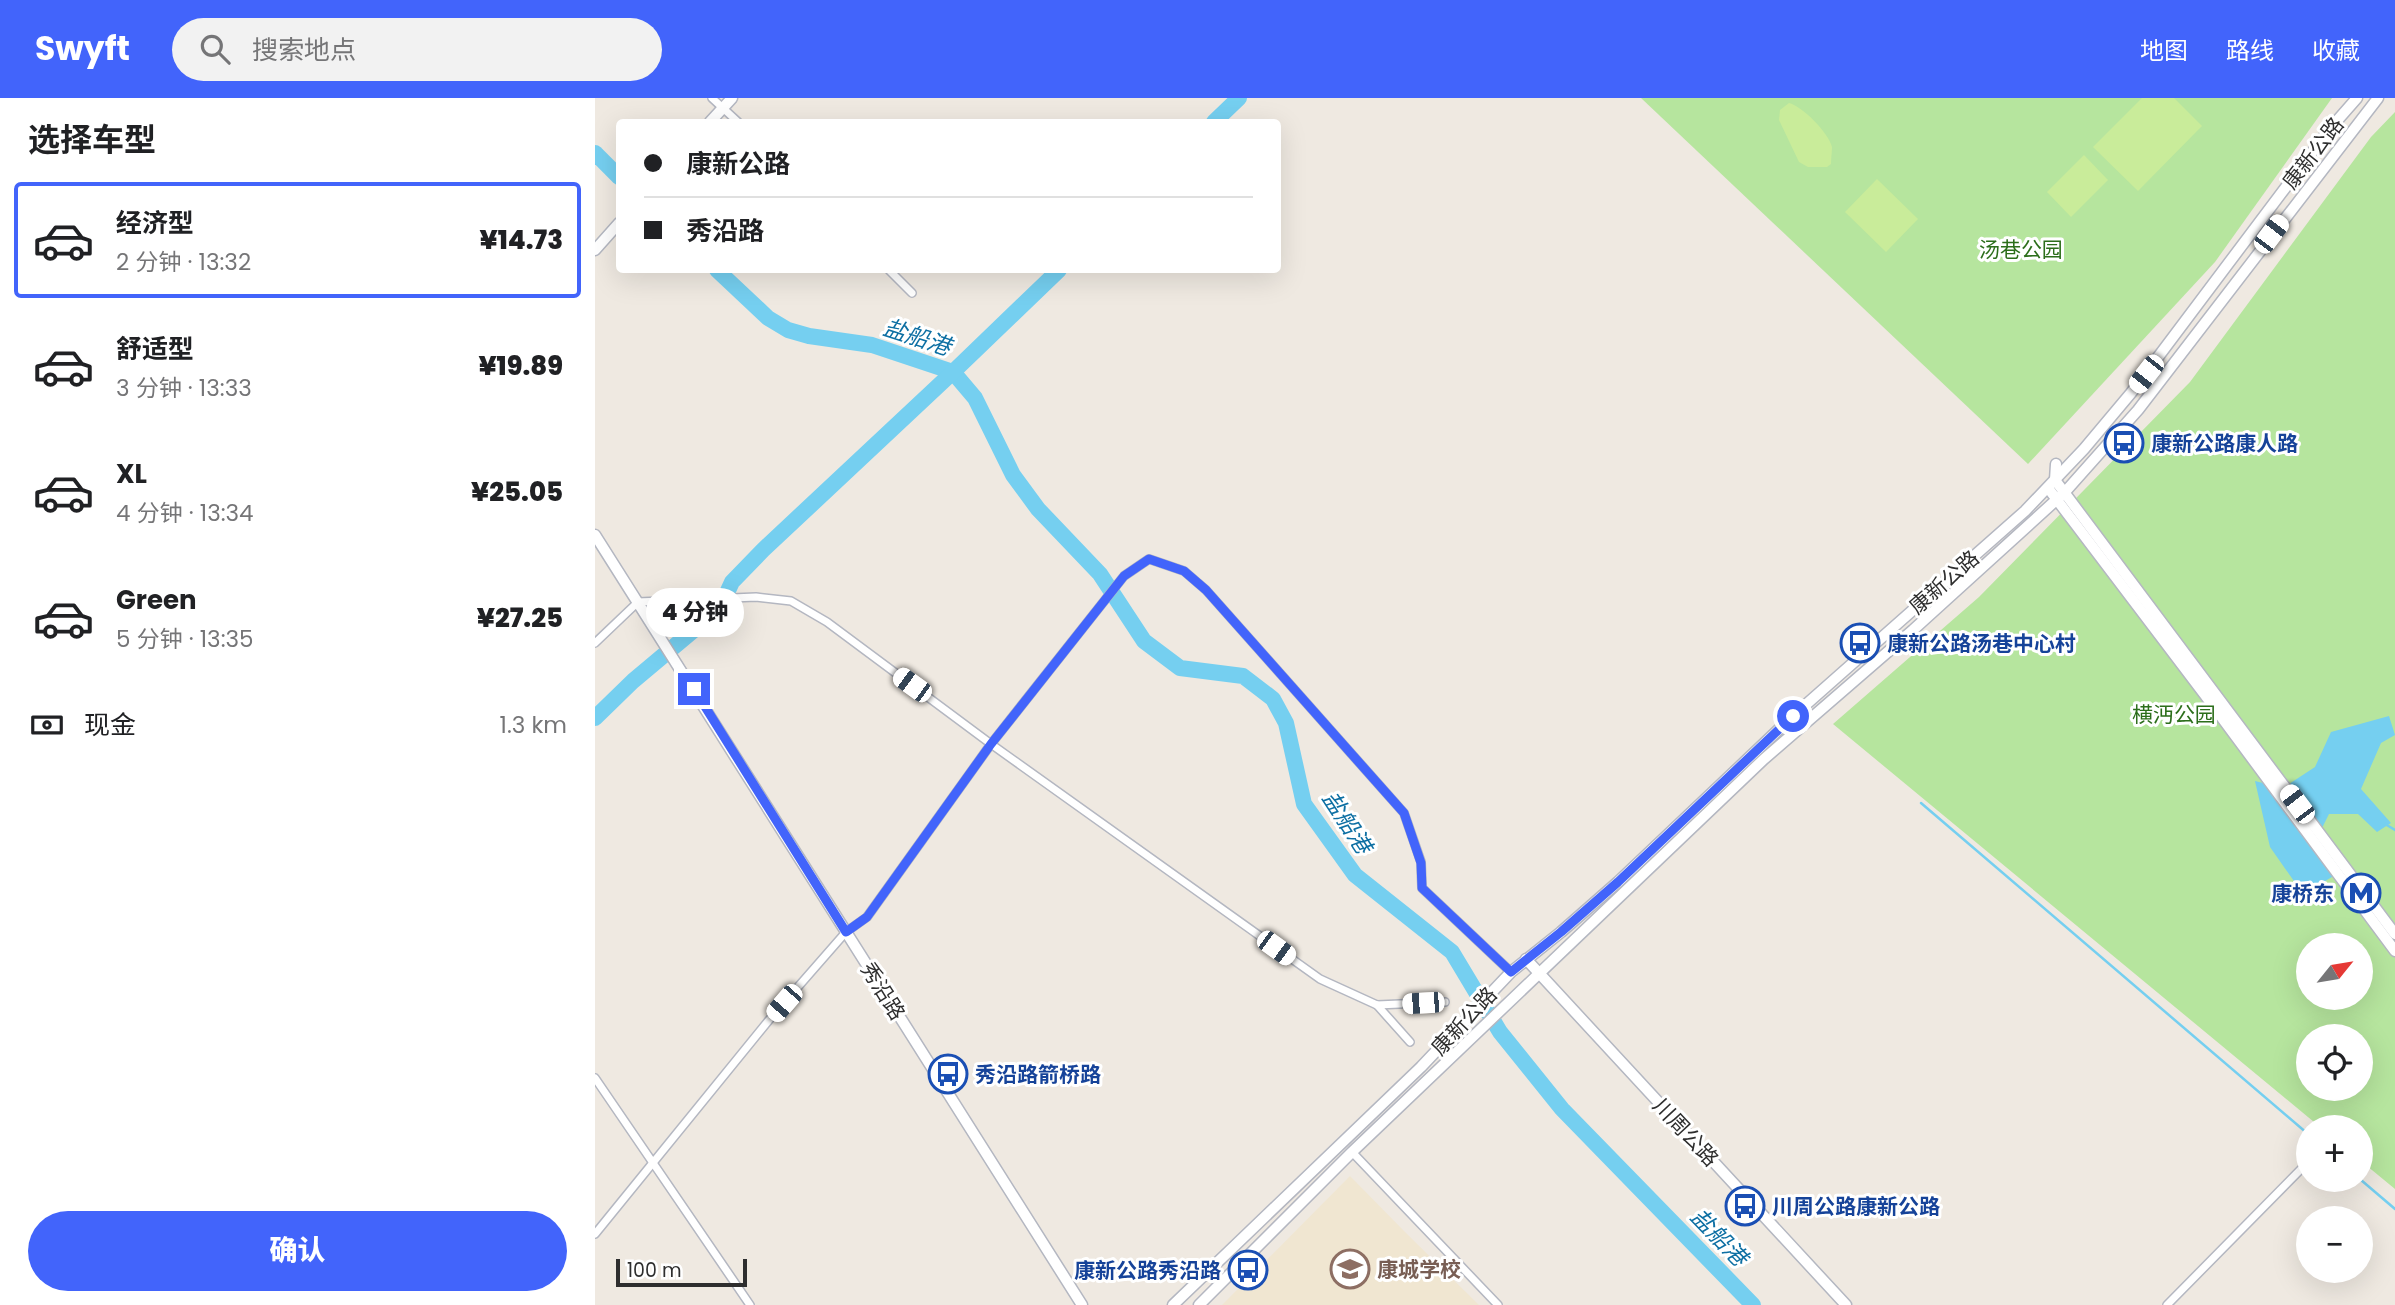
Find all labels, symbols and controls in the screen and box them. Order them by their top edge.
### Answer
search box [172,18,662,81]
text: Swyft [35,25,130,72]
icon: search [196,30,234,68]
text: 搜索地点 [252,32,356,68]
text: 地图 [2140,34,2188,67]
text: 路线 [2226,34,2274,67]
text: 收藏 [2312,34,2360,67]
street label: 康新公路 [2276,111,2350,195]
text: 选择车型 [28,117,156,162]
text: 康新公路 [686,146,790,182]
text: 经济型 [116,205,194,241]
icon: car [32,209,95,272]
car [2250,211,2293,257]
text: 秀沿路 [686,213,764,249]
text: ¥14.73 [479,222,563,258]
park label: 汤巷公园 [1979,235,2063,264]
text: 2 分钟 · 13:32 [116,246,251,278]
water label: 盐船港 [879,311,958,364]
text: 舒适型 [116,331,194,367]
icon: car [32,335,95,398]
text: ¥19.89 [478,348,563,384]
car [2125,351,2168,397]
text: 3 分钟 · 13:33 [116,372,252,404]
bus stop icon: 康新公路康人路 [2103,422,2145,464]
place label: 康新公路康人路 [2151,429,2298,458]
text: XL [116,456,147,492]
icon: car [32,461,95,524]
text: ¥25.05 [471,474,563,510]
text: 4 分钟 · 13:34 [116,497,254,529]
street label: 康新公路 [1903,544,1985,620]
text: Green [116,582,197,618]
icon: car [32,587,95,650]
callout: 4 分钟 [645,588,743,636]
text: 4 分钟 [662,596,728,628]
text: ¥27.25 [477,600,563,636]
bus stop icon: 康新公路汤巷中心村 [1839,622,1881,664]
text: 5 分钟 · 13:35 [116,623,254,655]
place label: 康新公路汤巷中心村 [1887,629,2076,658]
car [889,664,936,706]
route end [678,673,710,705]
route start [1777,700,1809,732]
park label: 横沔公园 [2132,700,2216,729]
icon: cash [28,706,66,744]
text: 现金 [84,707,136,743]
text: 1.3 km [500,709,567,741]
car [2276,781,2319,827]
water label: 盐船港 [1315,784,1381,862]
metro station icon: 康桥东 [2340,872,2382,914]
place label: 康桥东 [2271,879,2334,908]
car [1253,927,1300,969]
north arrow [2296,933,2373,1010]
map controls [2296,933,2373,1283]
street label: 秀沿路 [854,957,912,1025]
car [763,980,806,1026]
street label: 康新公路 [1425,980,1503,1062]
car [1402,991,1445,1015]
button: locate [2296,1024,2373,1101]
bus stop icon: 秀沿路箭桥路 [927,1053,969,1095]
place label: 秀沿路箭桥路 [975,1060,1101,1089]
street label: 川周公路 [1647,1091,1725,1173]
button: + [2296,1115,2373,1192]
bus stop icon: 川周公路康新公路 [1724,1185,1766,1227]
place label: 川周公路康新公路 [1772,1192,1940,1221]
water label: 盐船港 [1684,1201,1757,1275]
button: − [2296,1206,2373,1283]
button: 确认 [28,1211,567,1291]
school or university icon: 康城学校 [1329,1248,1371,1290]
bus stop icon: 康新公路秀沿路 [1227,1249,1269,1291]
place label: 康城学校 [1377,1255,1461,1284]
scale bar [616,1256,747,1288]
place label: 康新公路秀沿路 [1074,1256,1221,1285]
text: 100 m [627,1257,682,1284]

